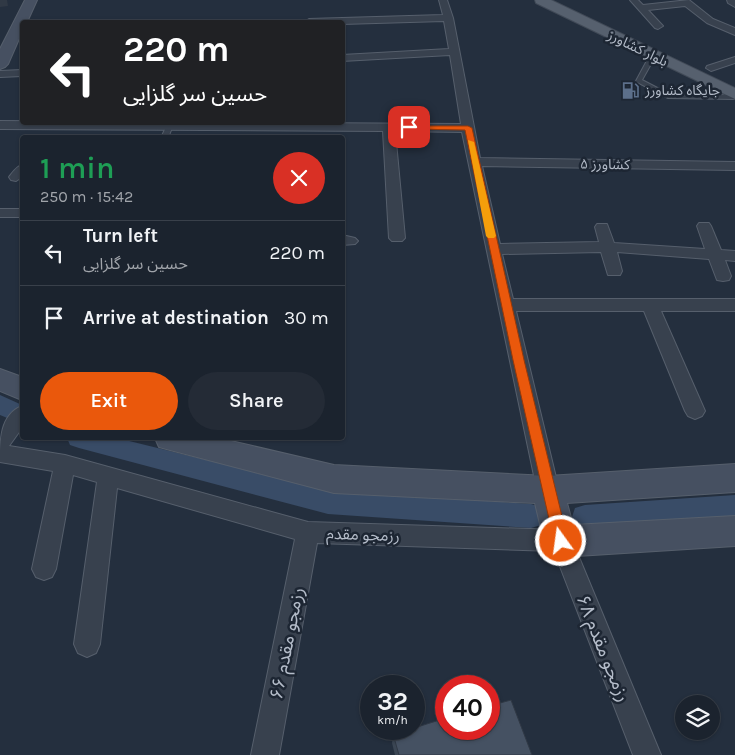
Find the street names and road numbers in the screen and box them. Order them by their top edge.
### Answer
street label: بلوار کشاورز [604,26,671,70]
street label: کشاورز ۵ [580,156,630,173]
street label: رزمجو مقدم [326,524,400,548]
street label: رزمجو مقدم ۶۶ [265,585,312,702]
street label: رزمجو مقدم ۶۸ [569,592,635,706]

